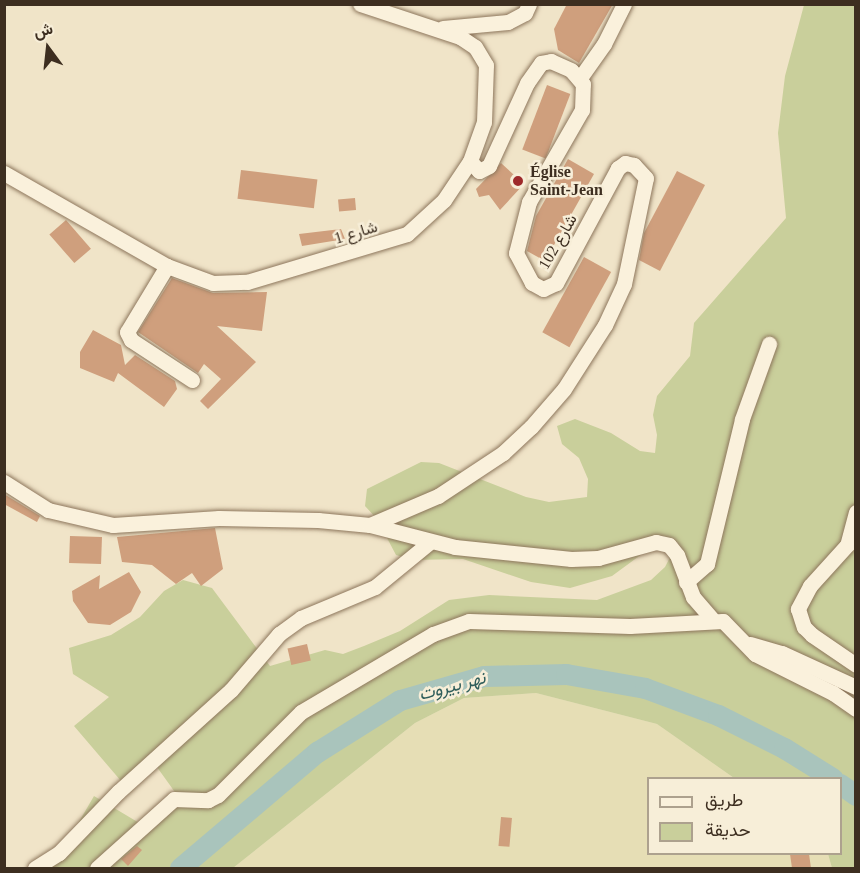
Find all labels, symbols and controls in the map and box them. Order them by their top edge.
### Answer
north arrow [18,18,78,78]
text: ش [32,19,55,41]
place label: Église Saint-Jean [530,162,603,200]
marker: Église Saint-Jean [511,174,525,188]
street label: شارع 102 [535,211,581,273]
street label: شارع 1 [332,217,380,249]
water label: نهر بيروت [416,667,488,705]
legend [647,777,842,855]
text: طريق [705,790,743,810]
text: حديقة [705,820,751,840]

